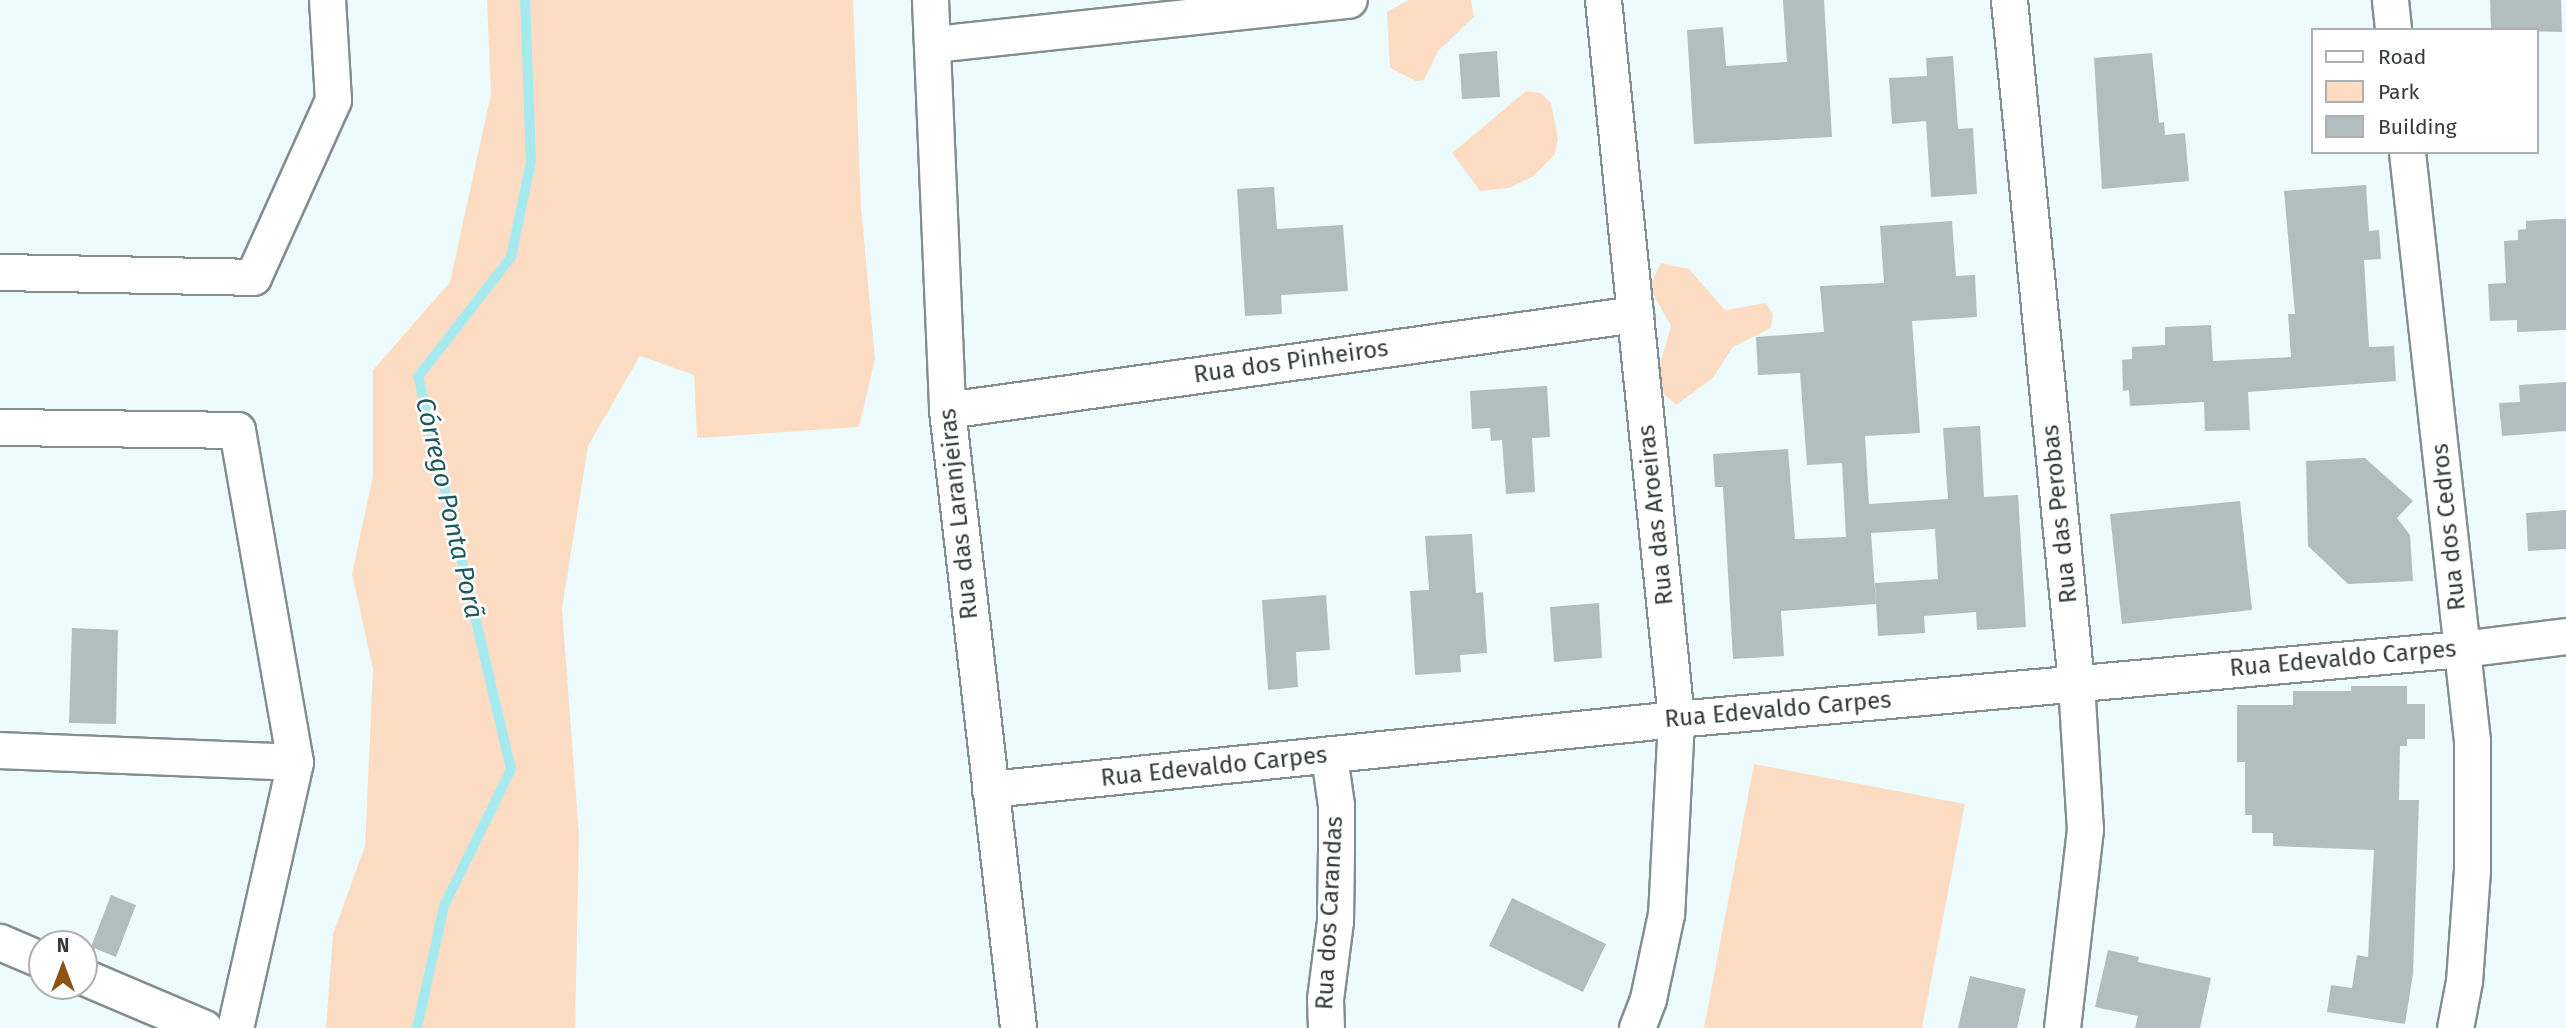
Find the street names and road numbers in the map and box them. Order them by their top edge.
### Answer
street label: Rua dos Pinheiros [1192,334,1390,390]
street label: Rua das Laranjeiras [934,407,984,621]
street label: Rua das Aroeiras [1632,423,1680,607]
street label: Rua das Perobas [2036,423,2084,605]
street label: Rua dos Cedros [2426,442,2472,612]
street label: Rua Edevaldo Carpes [2228,635,2458,683]
street label: Rua Edevaldo Carpes [1663,686,1893,734]
street label: Rua Edevaldo Carpes [1099,741,1329,793]
street label: Rua dos Carandas [1311,815,1349,1011]

